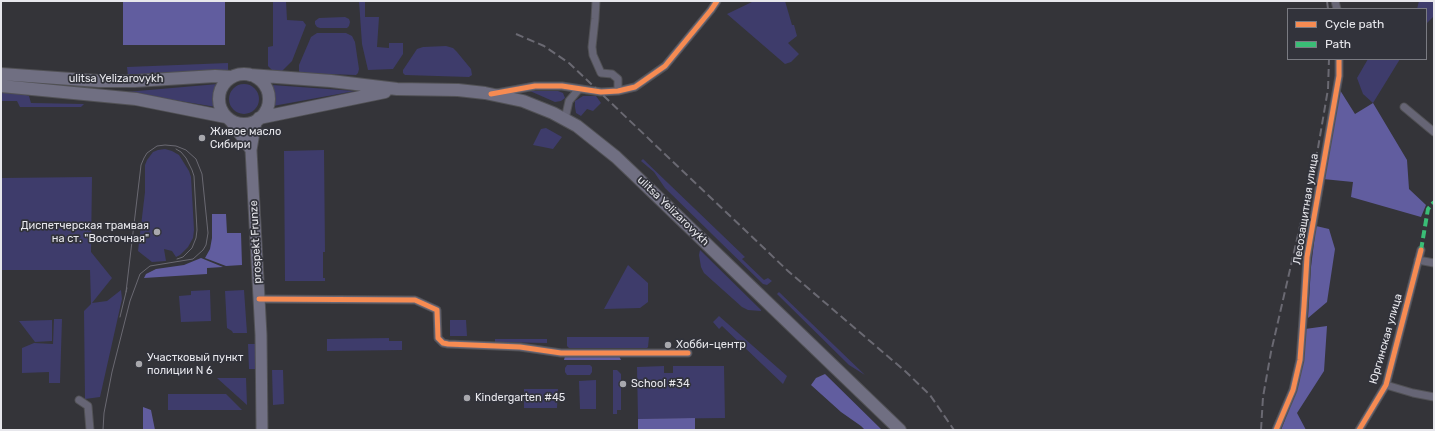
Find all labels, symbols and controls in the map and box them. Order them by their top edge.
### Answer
legend [1287,8,1427,60]
text: Cycle path [1325,17,1384,31]
text: Path [1325,37,1351,51]
street label: ulitsa Yelizarovykh [69,72,163,86]
place label: Живое масло Сибири [210,125,281,151]
marker: Живое масло Сибири [197,133,207,143]
street label: Лесозащитная улица [1291,152,1321,266]
street label: ulitsa Yelizarovykh [634,173,712,249]
street label: prospekt Frunze [247,200,265,284]
place label: Диспетчерская трамвая на ст. "Восточная" [21,219,149,245]
marker: Диспетчерская трамвая на ст. "Восточная" [152,227,162,237]
street label: Юргинская улица [1367,292,1405,386]
place label: Хобби-центр [676,338,746,352]
marker: Хобби-центр [663,340,673,350]
place label: Участковый пункт полиции N 6 [147,351,243,377]
marker: Участковый пункт полиции N 6 [134,359,144,369]
place label: School #34 [631,377,690,391]
marker: School #34 [618,379,628,389]
place label: Kindergarten #45 [475,391,565,405]
marker: Kindergarten #45 [462,393,472,403]

